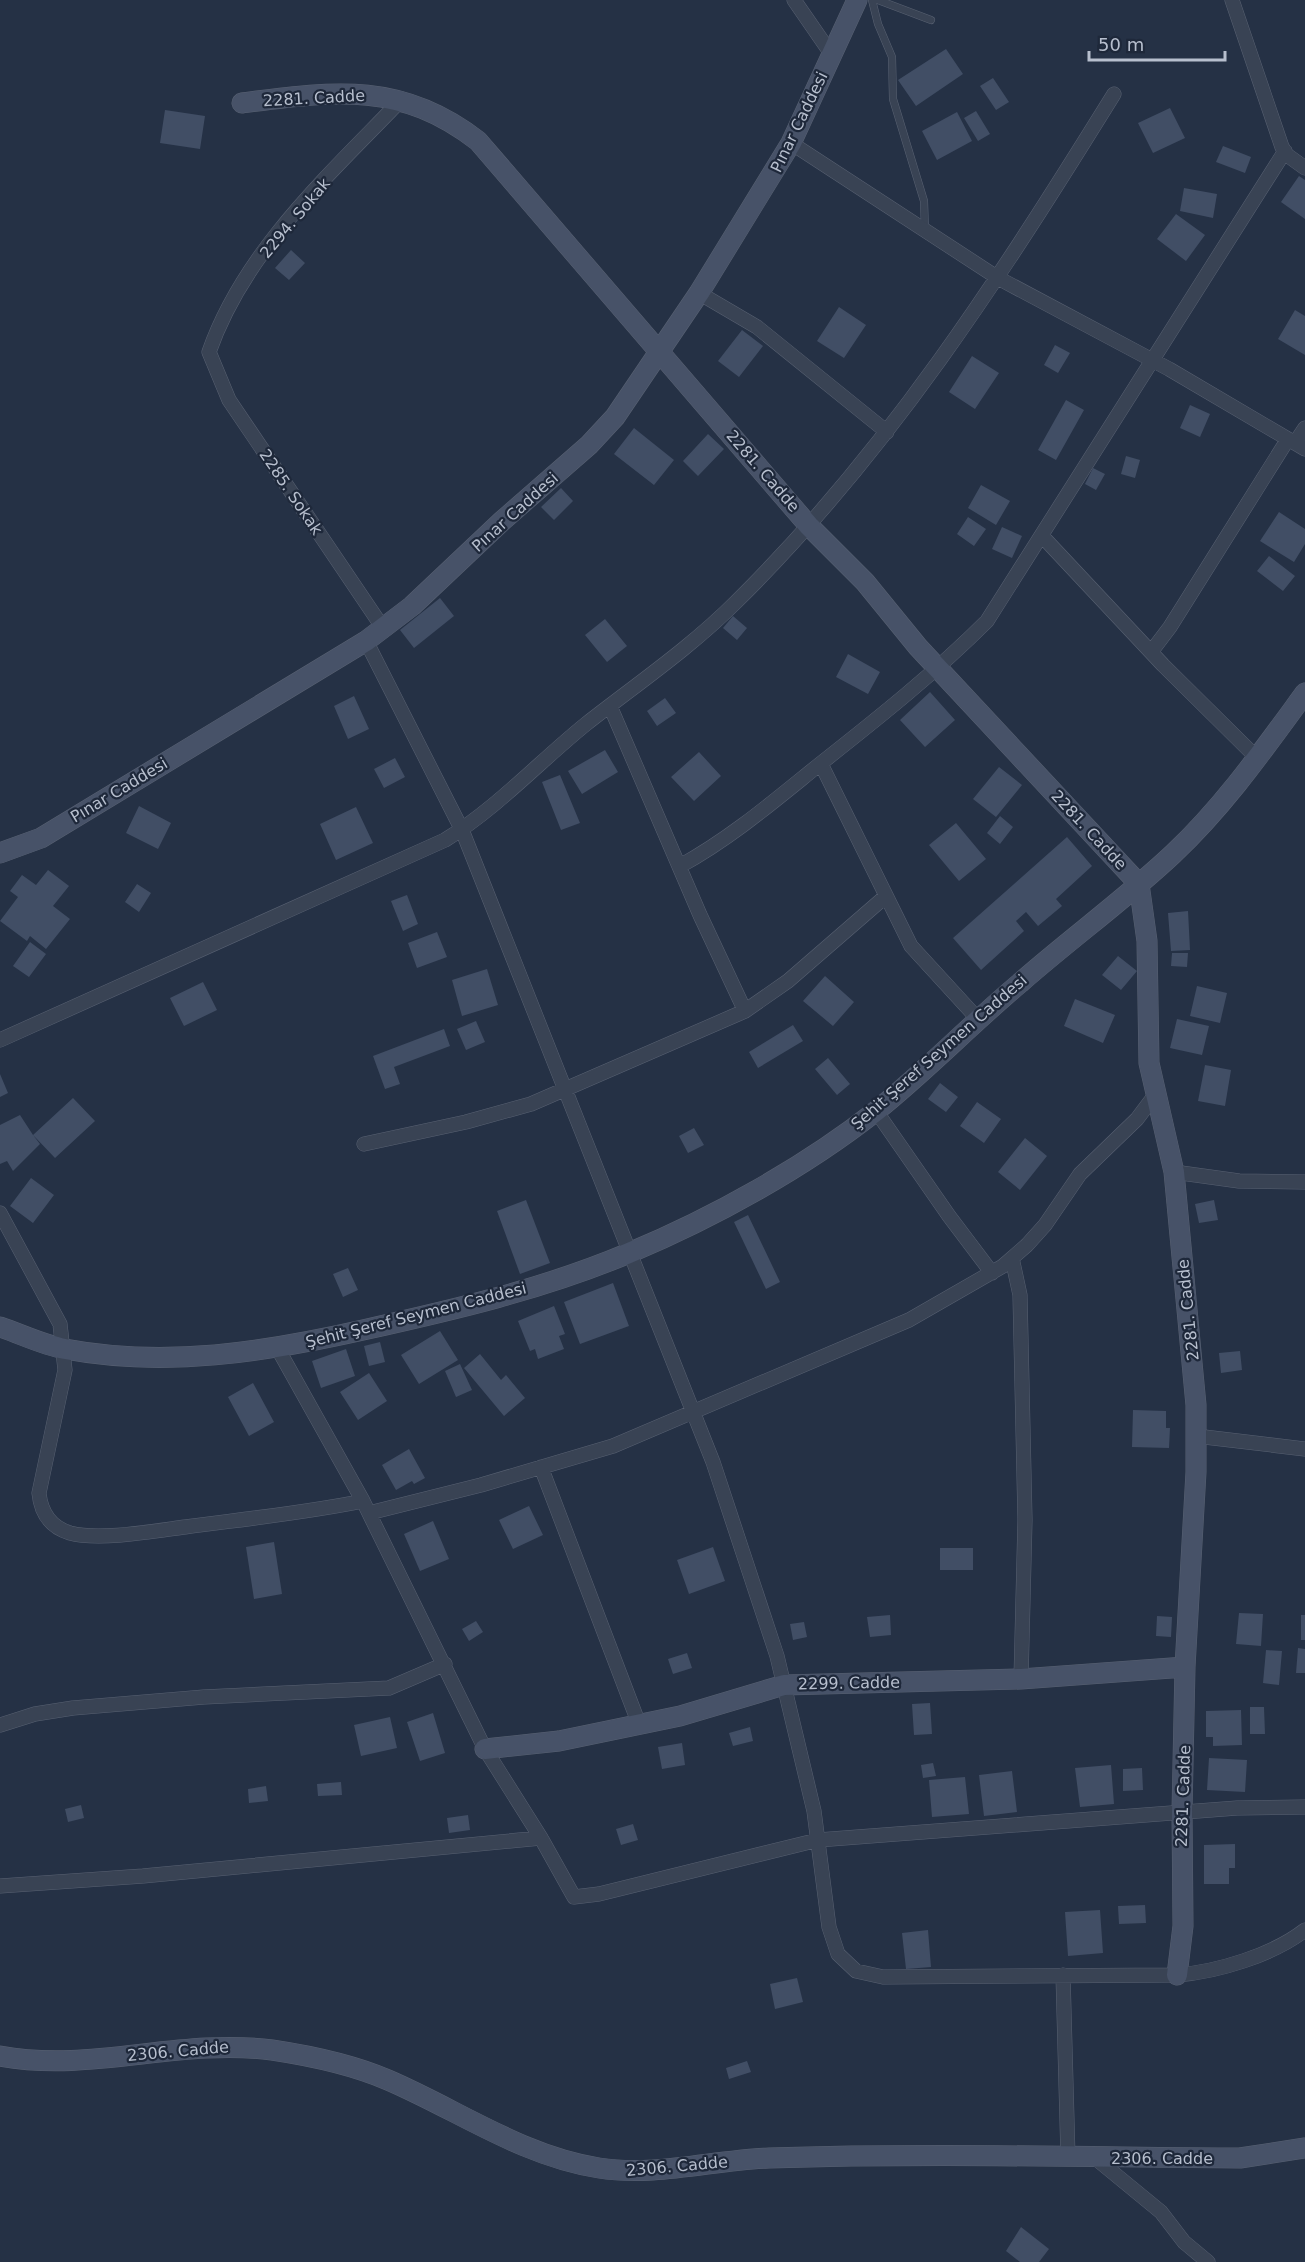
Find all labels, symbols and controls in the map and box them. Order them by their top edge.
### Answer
scale bar [1089,24,1226,62]
text: 50 m [1098,34,1144,55]
street label: Pınar Caddesi [766,69,832,175]
street label: 2281. Cadde [263,86,365,110]
street label: 2294. Sokak [256,173,335,262]
street label: 2281. Cadde [722,426,804,516]
street label: 2285. Sokak [255,446,327,539]
street label: Pınar Caddesi [468,468,562,556]
street label: Pınar Caddesi [67,754,171,826]
street label: 2281. Cadde [1047,786,1131,874]
street label: Şehit Şeref Seymen Caddesi [847,970,1031,1134]
street label: 2281. Cadde [1173,1258,1203,1362]
street label: Şehit Şeref Seymen Caddesi [304,1278,528,1352]
street label: 2299. Cadde [798,1673,900,1693]
street label: 2281. Cadde [1172,1745,1194,1847]
street label: 2306. Cadde [126,2037,230,2065]
street label: 2306. Cadde [1111,2149,1213,2168]
street label: 2306. Cadde [625,2152,729,2180]

